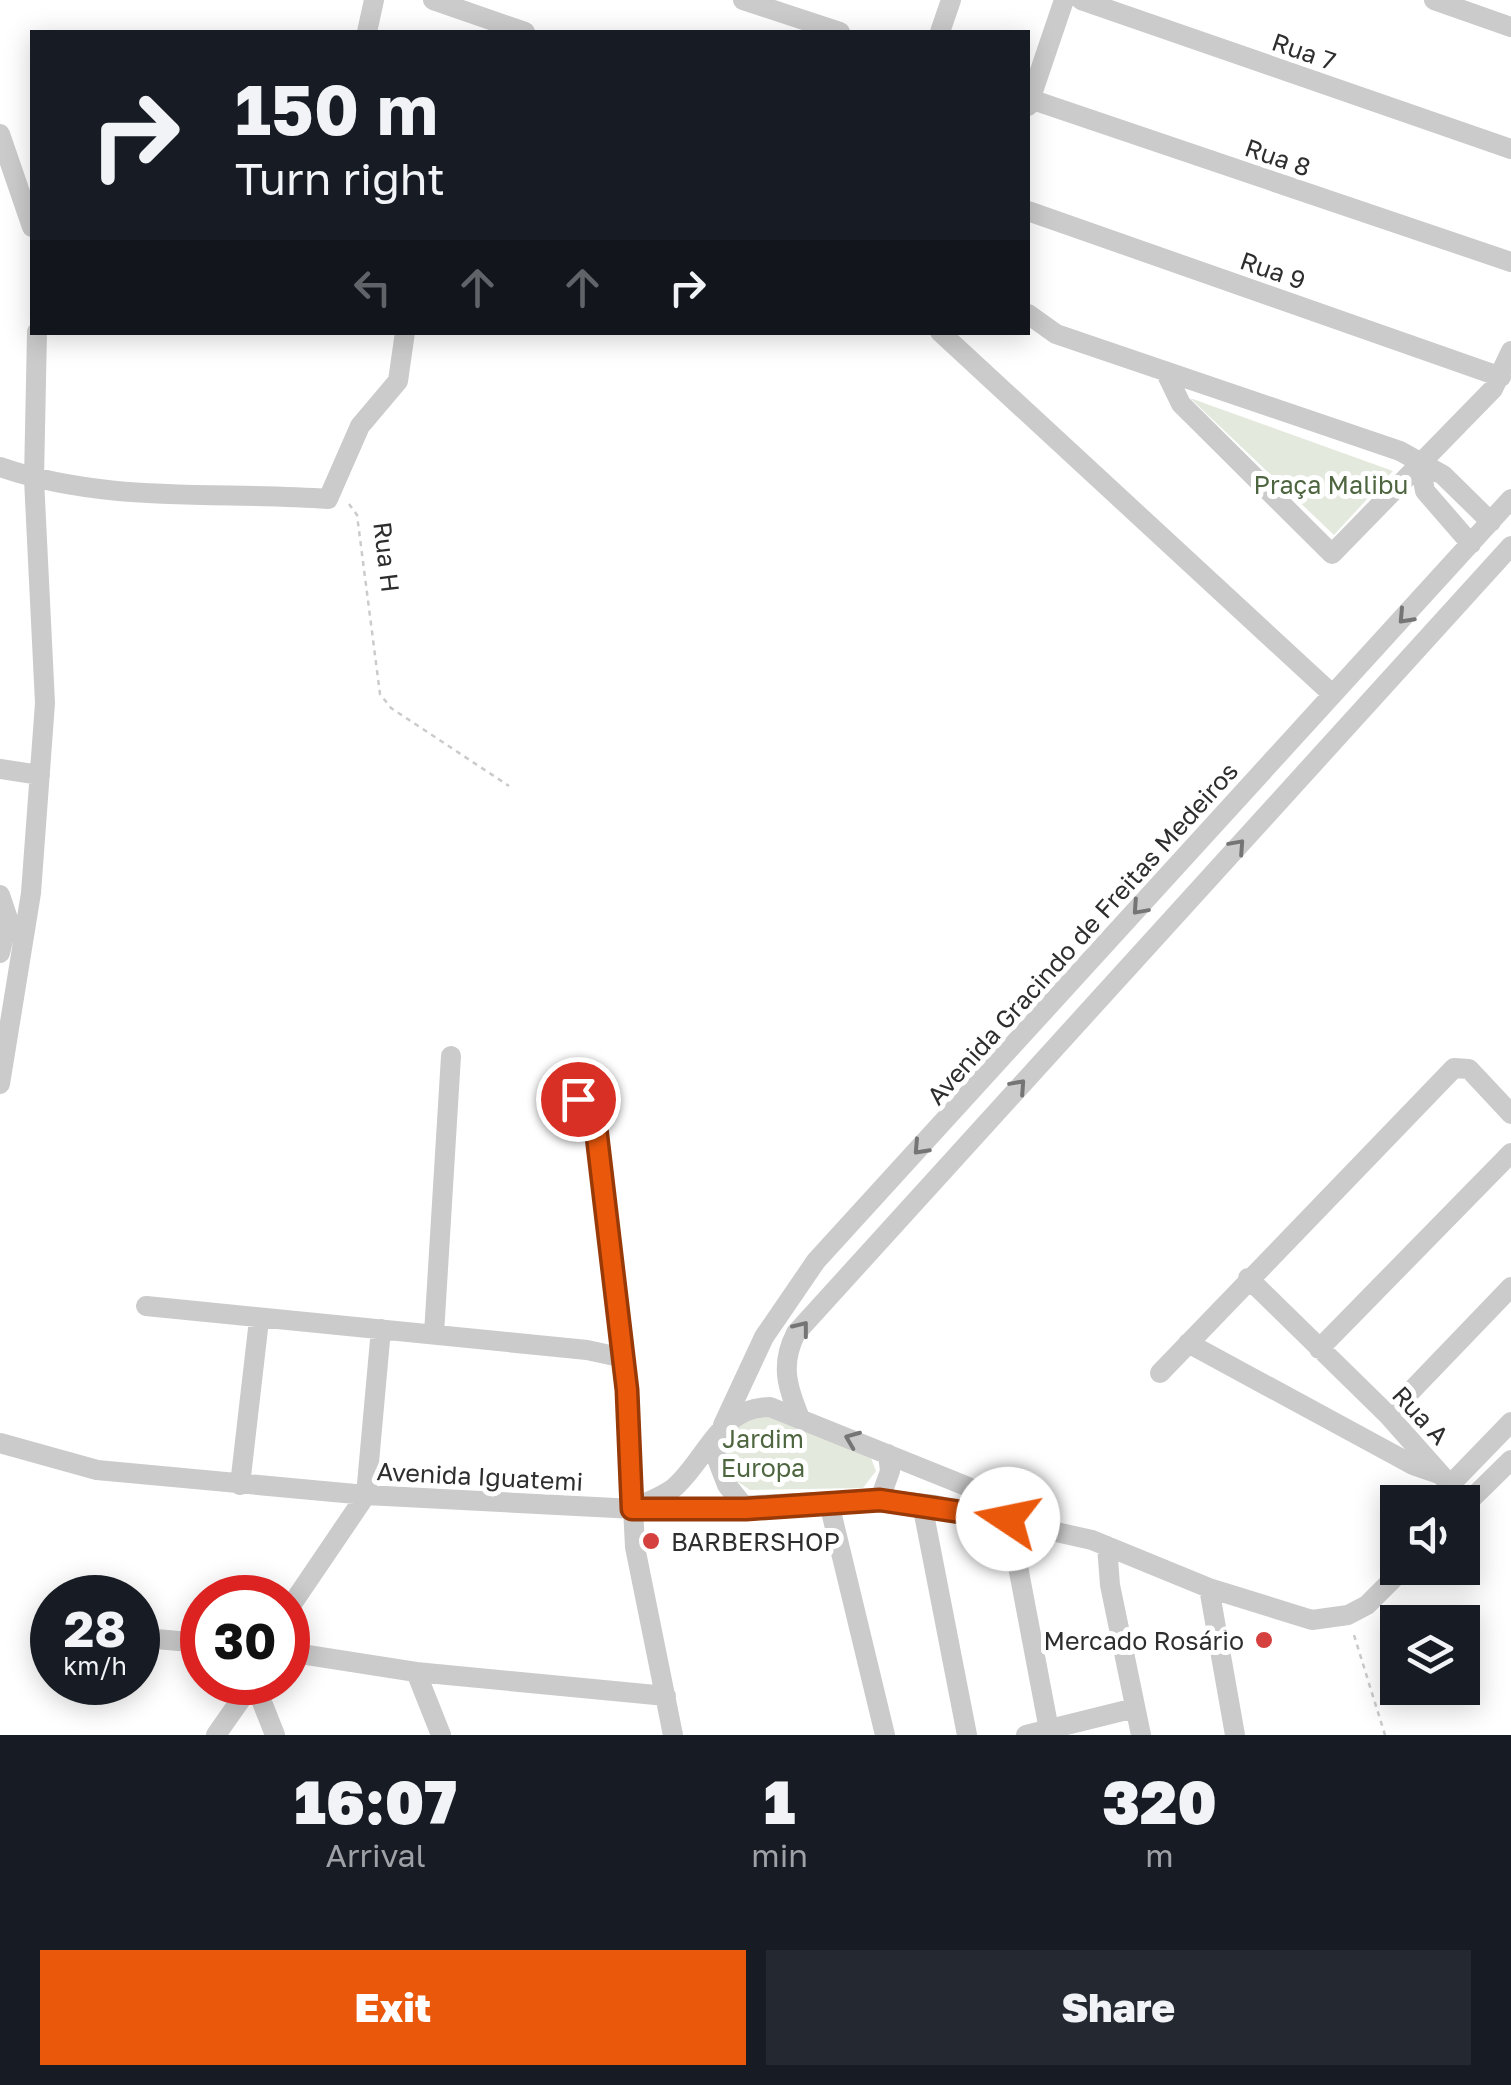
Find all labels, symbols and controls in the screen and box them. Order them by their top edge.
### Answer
street label: Rua 7 [1268,26,1340,76]
text: 150 m [235,66,438,150]
icon: right [70,70,200,200]
street label: Rua 8 [1241,131,1315,183]
text: Turn right [235,151,445,205]
street label: Rua 9 [1236,244,1310,296]
icon: left [345,260,400,315]
icon: ahead [450,260,505,315]
icon: ahead [555,260,610,315]
icon: right [660,260,715,315]
park label: Praça Malibu [1254,469,1408,500]
street label: Rua H [367,520,407,594]
one-way arrow [1399,605,1417,623]
street label: Avenida Gracindo de Freitas Medeiros [920,755,1244,1111]
one-way arrow [1226,839,1244,858]
one-way arrow [1132,896,1150,915]
pin [536,1057,621,1142]
icon: arrive [551,1072,606,1127]
one-way arrow [1007,1079,1025,1097]
one-way arrow [914,1137,932,1155]
one-way arrow [790,1321,808,1339]
street label: Rua A [1386,1379,1456,1451]
park label: Jardim Europa [721,1423,805,1483]
one-way arrow [844,1431,862,1451]
street label: Avenida Iguatemi [376,1455,584,1497]
position arrow [956,1467,1060,1571]
map controls [1380,1485,1480,1705]
button: sound [1380,1485,1480,1585]
place label: BARBERSHOP [671,1526,840,1557]
marker: BARBERSHOP [640,1530,662,1552]
speed limit sign: 30 [180,1575,310,1705]
text: 28 [64,1598,126,1658]
button: layers [1380,1605,1480,1705]
place label: Mercado Rosário [1044,1625,1244,1656]
marker: Mercado Rosário [1253,1629,1275,1651]
text: km/h [63,1650,127,1681]
text: 16:07 [294,1765,457,1837]
text: 1 [764,1765,795,1837]
text: 320 [1102,1765,1217,1837]
text: Arrival [326,1836,426,1874]
text: min [751,1836,808,1874]
text: m [1145,1836,1174,1874]
button: Exit [40,1950,746,2065]
button: Share [766,1950,1471,2065]

